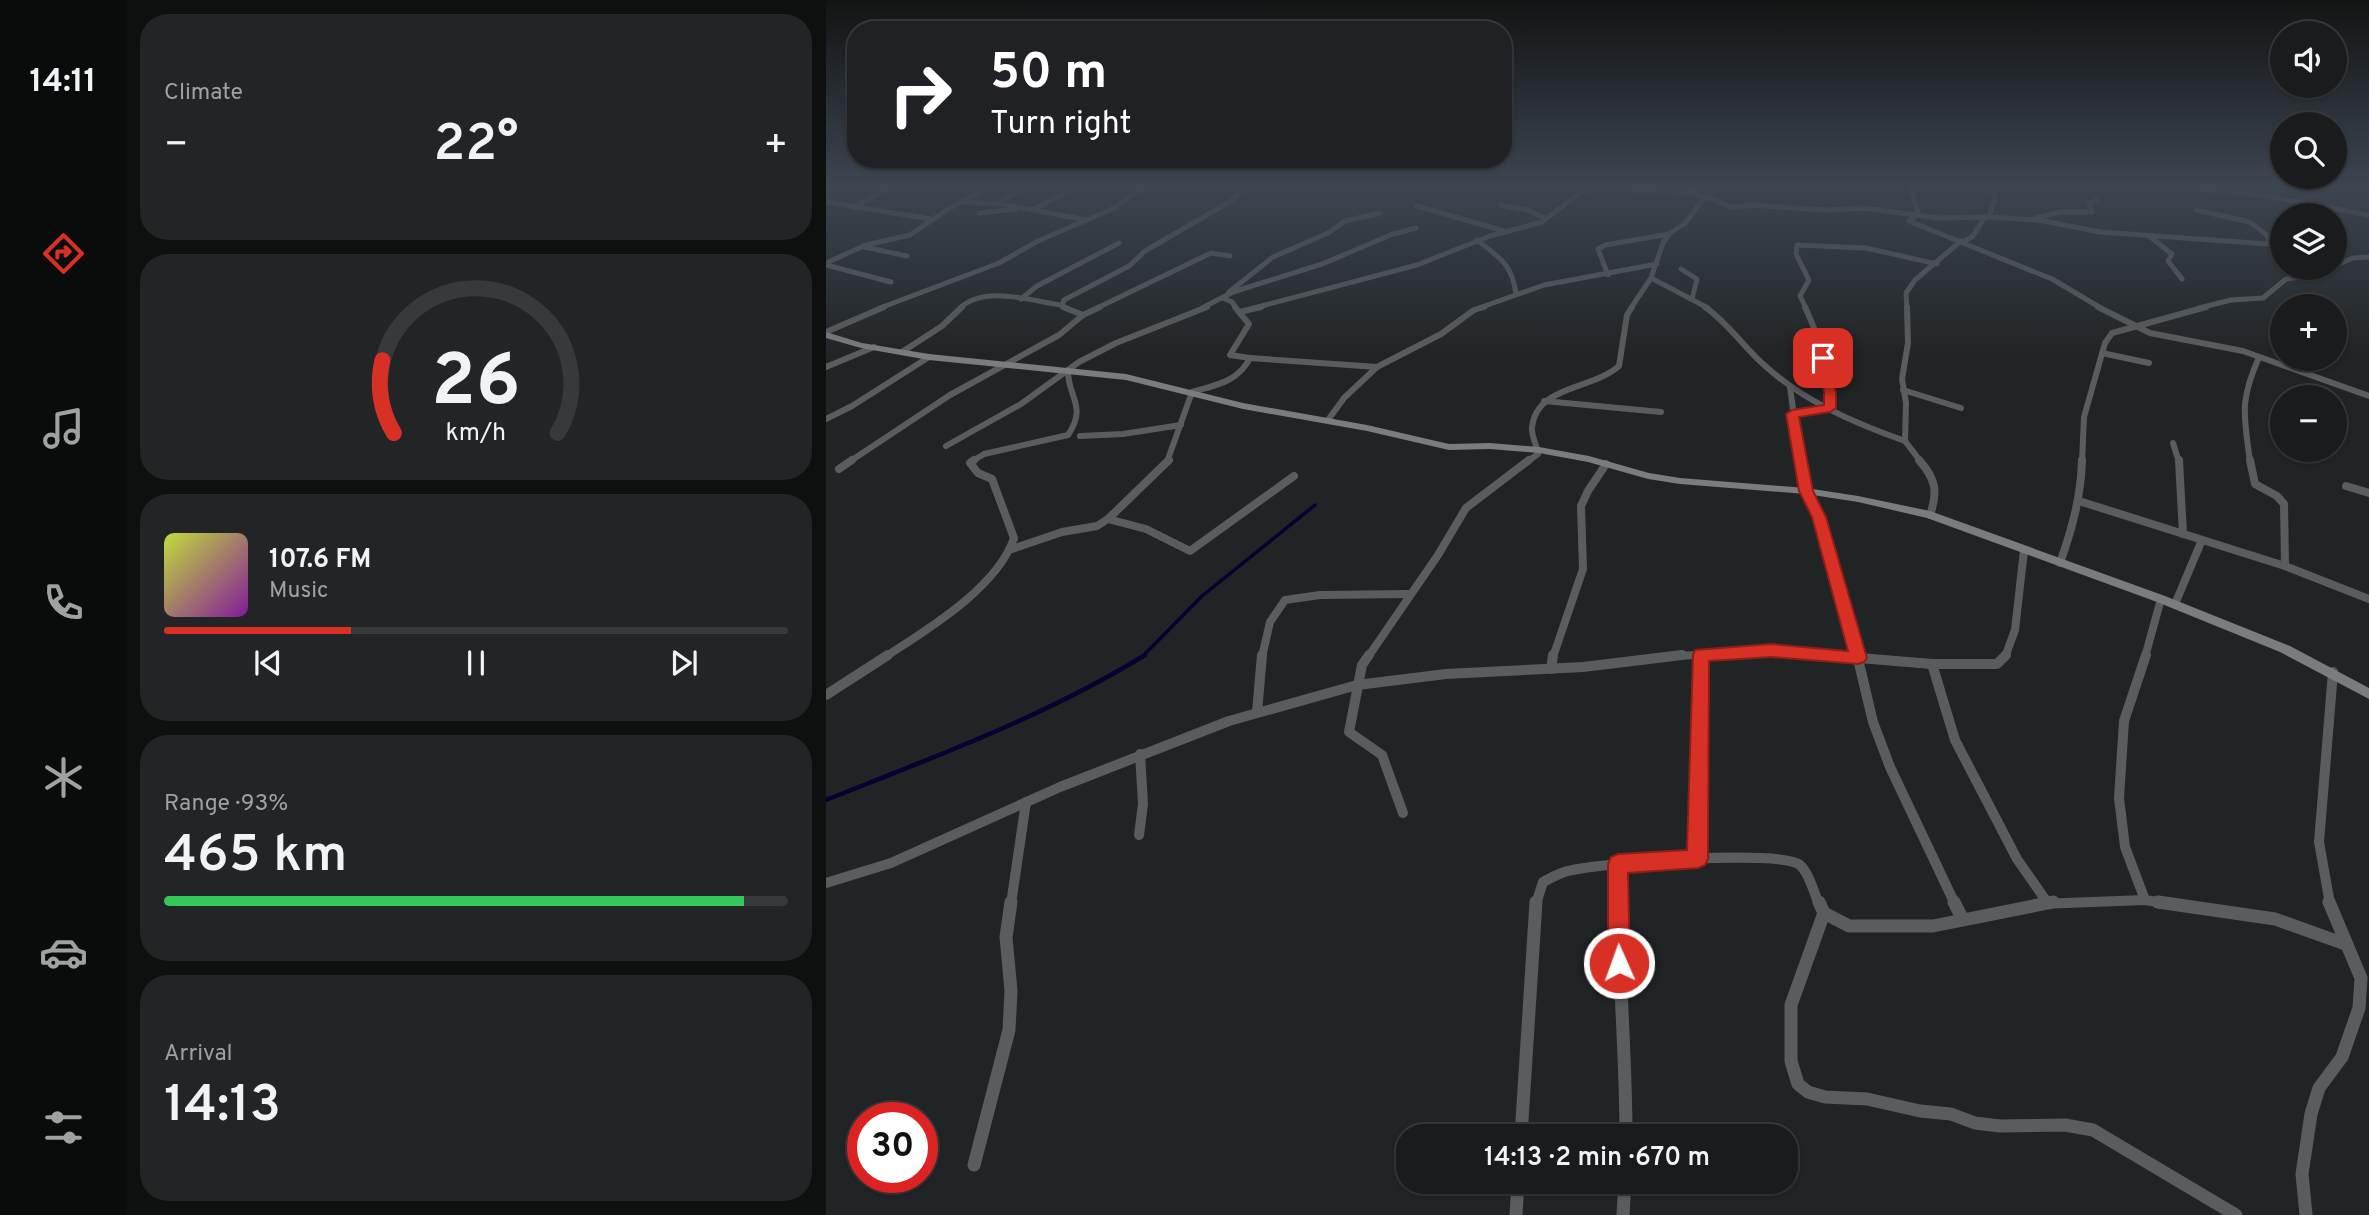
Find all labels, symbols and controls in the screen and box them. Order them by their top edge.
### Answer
map controls [2270,21,2347,462]
button: sound [2270,21,2347,98]
text: 50 m [990,44,1107,106]
icon: right [875,49,966,140]
text: 14:11 [30,63,96,103]
text: Climate [164,79,243,108]
text: Turn right [990,105,1132,145]
button: search [2270,112,2347,189]
text: 22° [433,113,519,179]
text: − [164,122,189,171]
text: + [763,122,788,171]
button: layers [2270,203,2347,280]
icon: directions [39,229,88,278]
button: + [2270,294,2347,371]
pin [1793,328,1853,388]
icon: arrive [1804,339,1842,377]
text: 26 [431,340,521,432]
button: − [2270,385,2347,462]
icon: music [39,404,88,453]
text: km/h [446,418,506,450]
text: 107.6 FM [269,544,371,577]
text: Music [269,577,329,606]
icon: phone [39,578,88,627]
icon: previous [249,644,287,682]
icon: pause [457,644,495,682]
icon: next [665,644,703,682]
icon: climate [39,753,88,802]
text: Range · 93% [164,790,288,819]
text: 465 km [164,824,347,890]
position arrow [1582,926,1656,1000]
icon: car [39,928,88,977]
text: Arrival [164,1040,233,1069]
text: 14:13 [164,1074,281,1140]
speed limit sign: 30 [847,1102,938,1193]
icon: filters [39,1103,88,1152]
text: 14:13 · 2 min · 670 m [1484,1142,1710,1175]

